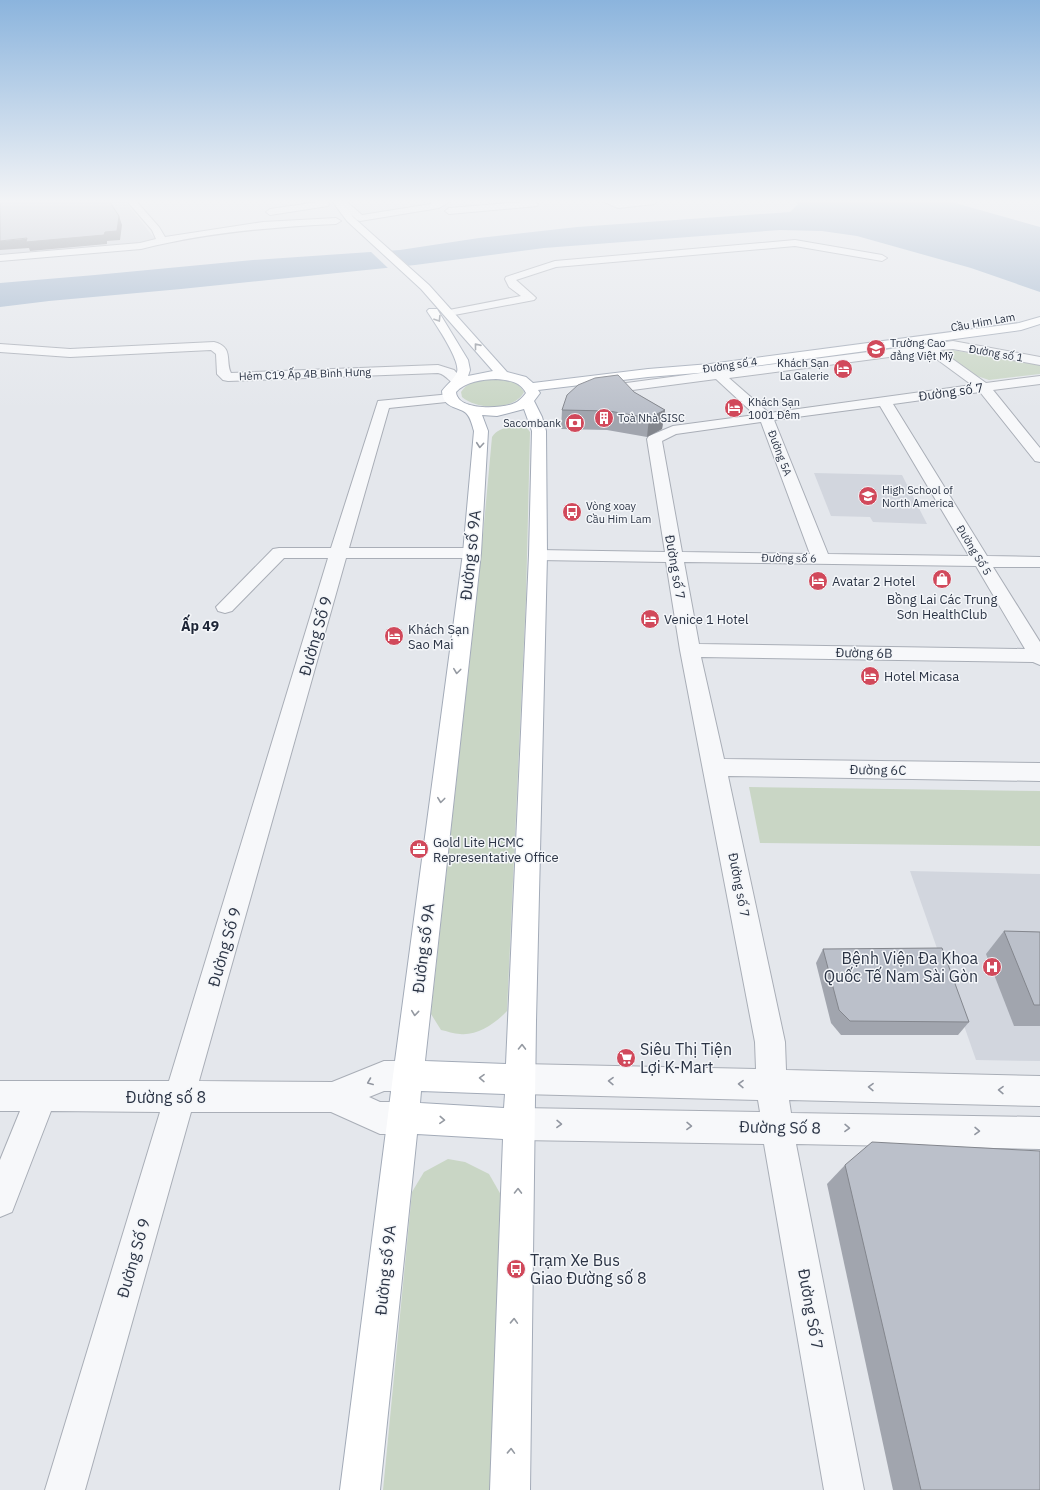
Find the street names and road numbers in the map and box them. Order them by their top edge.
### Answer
street label: Cầu Him Lam [950,309,1016,335]
street label: Đường số 1 [968,341,1025,365]
street label: Đường số 4 [702,354,759,376]
street label: Hẻm C19 Ấp 4B Bình Hưng [239,363,371,383]
street label: Đường số 7 [918,379,984,405]
street label: Đường 5A [765,428,795,478]
street label: Đường số 9A [455,509,485,601]
street label: Đường Số 5 [954,522,994,578]
street label: Đường số 7 [661,533,689,601]
street label: Đường số 6 [761,551,817,565]
street label: Đường Số 9 [294,594,336,678]
street label: Đường 6B [835,644,893,662]
street label: Đường 6C [850,761,906,779]
street label: Đường số 7 [724,851,754,919]
street label: Đường số 9A [408,902,438,994]
street label: Đường Số 9 [203,905,245,989]
street label: Đường số 8 [126,1087,206,1107]
street label: Đường Số 8 [739,1116,821,1138]
street label: Đường Số 9 [112,1216,154,1300]
street label: Đường số 9A [370,1224,400,1316]
street label: Đường Số 7 [794,1267,828,1351]

